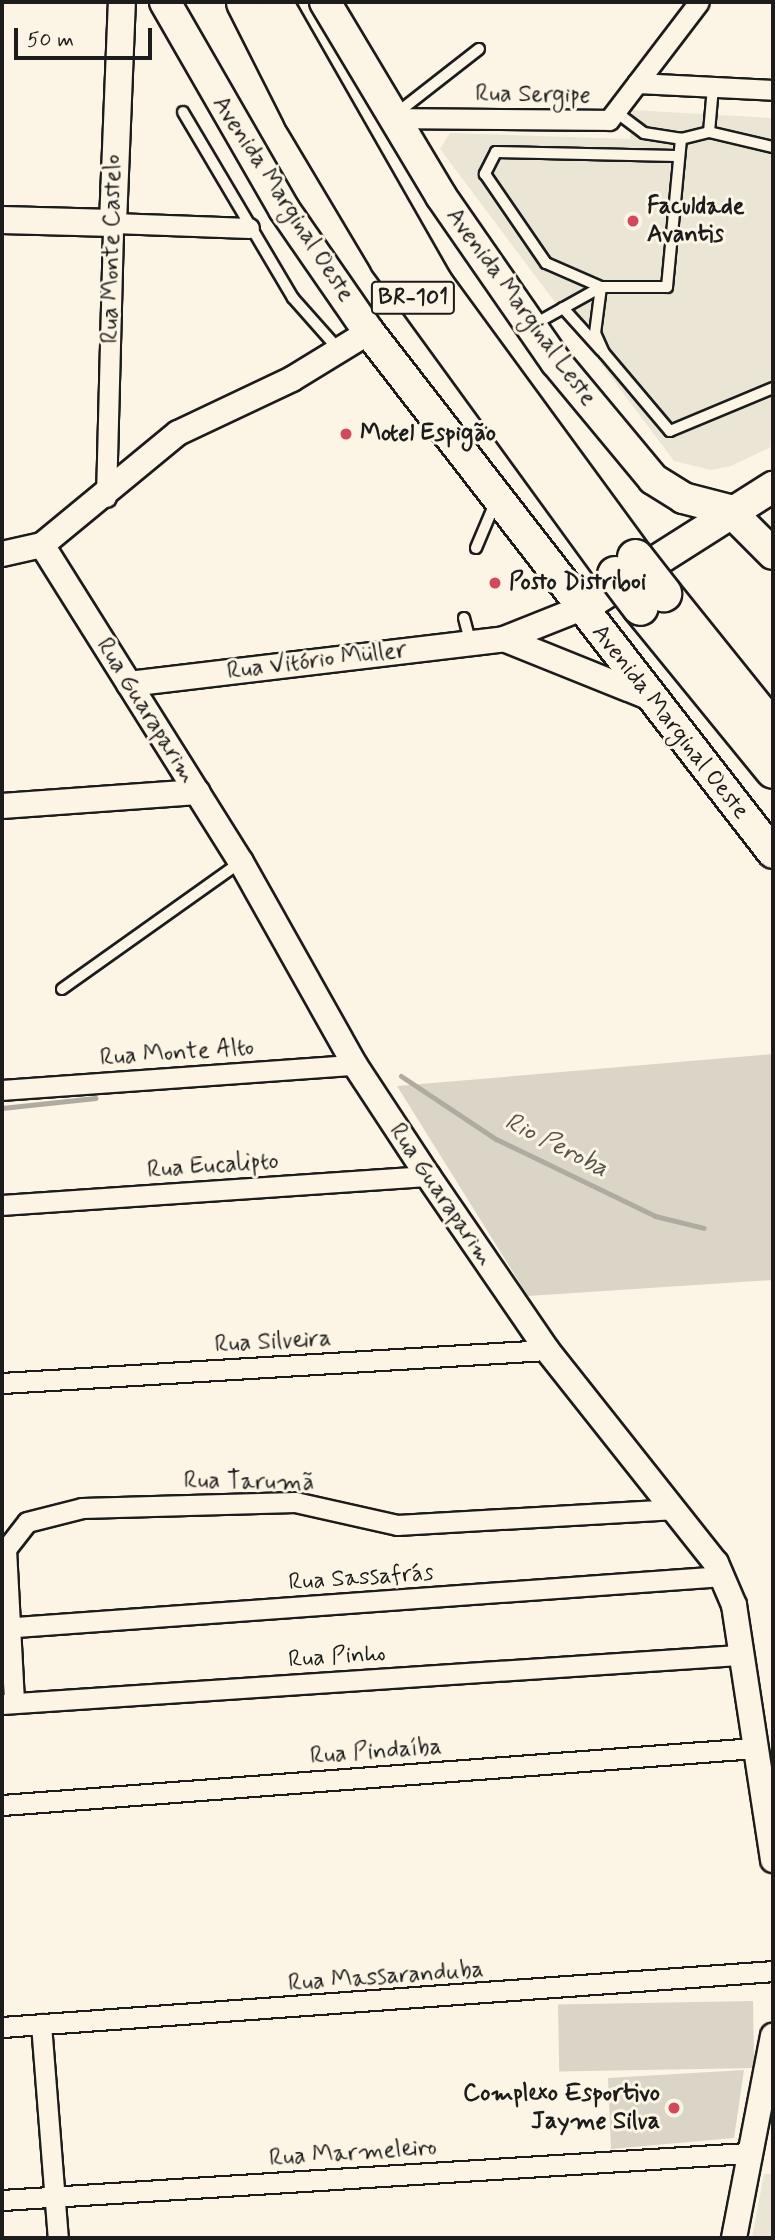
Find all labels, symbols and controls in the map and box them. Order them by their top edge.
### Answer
scale bar [18,14,156,58]
text: 50 m [27,26,74,54]
street label: Rua Sergipe [474,80,592,110]
street label: Avenida Marginal Oeste [205,90,361,308]
street label: Rua Monte Castelo [96,154,128,344]
place label: Faculdade Avantis [647,193,745,249]
street label: Avenida Marginal Leste [438,201,604,413]
marker: Faculdade Avantis [625,213,641,229]
road number: BR-101 [369,278,457,318]
place label: Motel Espigão [360,420,496,448]
marker: Motel Espigão [338,426,354,442]
place label: Posto Distriboi [509,569,646,597]
marker: Posto Distriboi [487,575,503,591]
street label: Avenida Marginal Oeste [584,618,756,826]
street label: Rua Guaraparim [90,633,202,789]
street label: Rua Vitório Müller [225,636,409,686]
street label: Rua Monte Alto [98,1033,256,1073]
water label: Rio Peroba [499,1107,613,1185]
street label: Rua Guaraparim [383,1119,499,1271]
street label: Rua Eucalipto [146,1147,280,1185]
street label: Rua Silveira [214,1325,332,1359]
street label: Rua Tarumã [188,1467,310,1497]
street label: Rua Sassafrás [289,1559,433,1597]
street label: Rua Pinho [288,1639,386,1675]
street label: Rua Pindaíba [310,1733,442,1771]
street label: Rua Massaranduba [289,1956,483,1998]
place label: Complexo Esportivo Jayme Silva [466,2080,660,2136]
marker: Complexo Esportivo Jayme Silva [666,2100,682,2116]
street label: Rua Marmeleiro [270,2133,436,2173]

